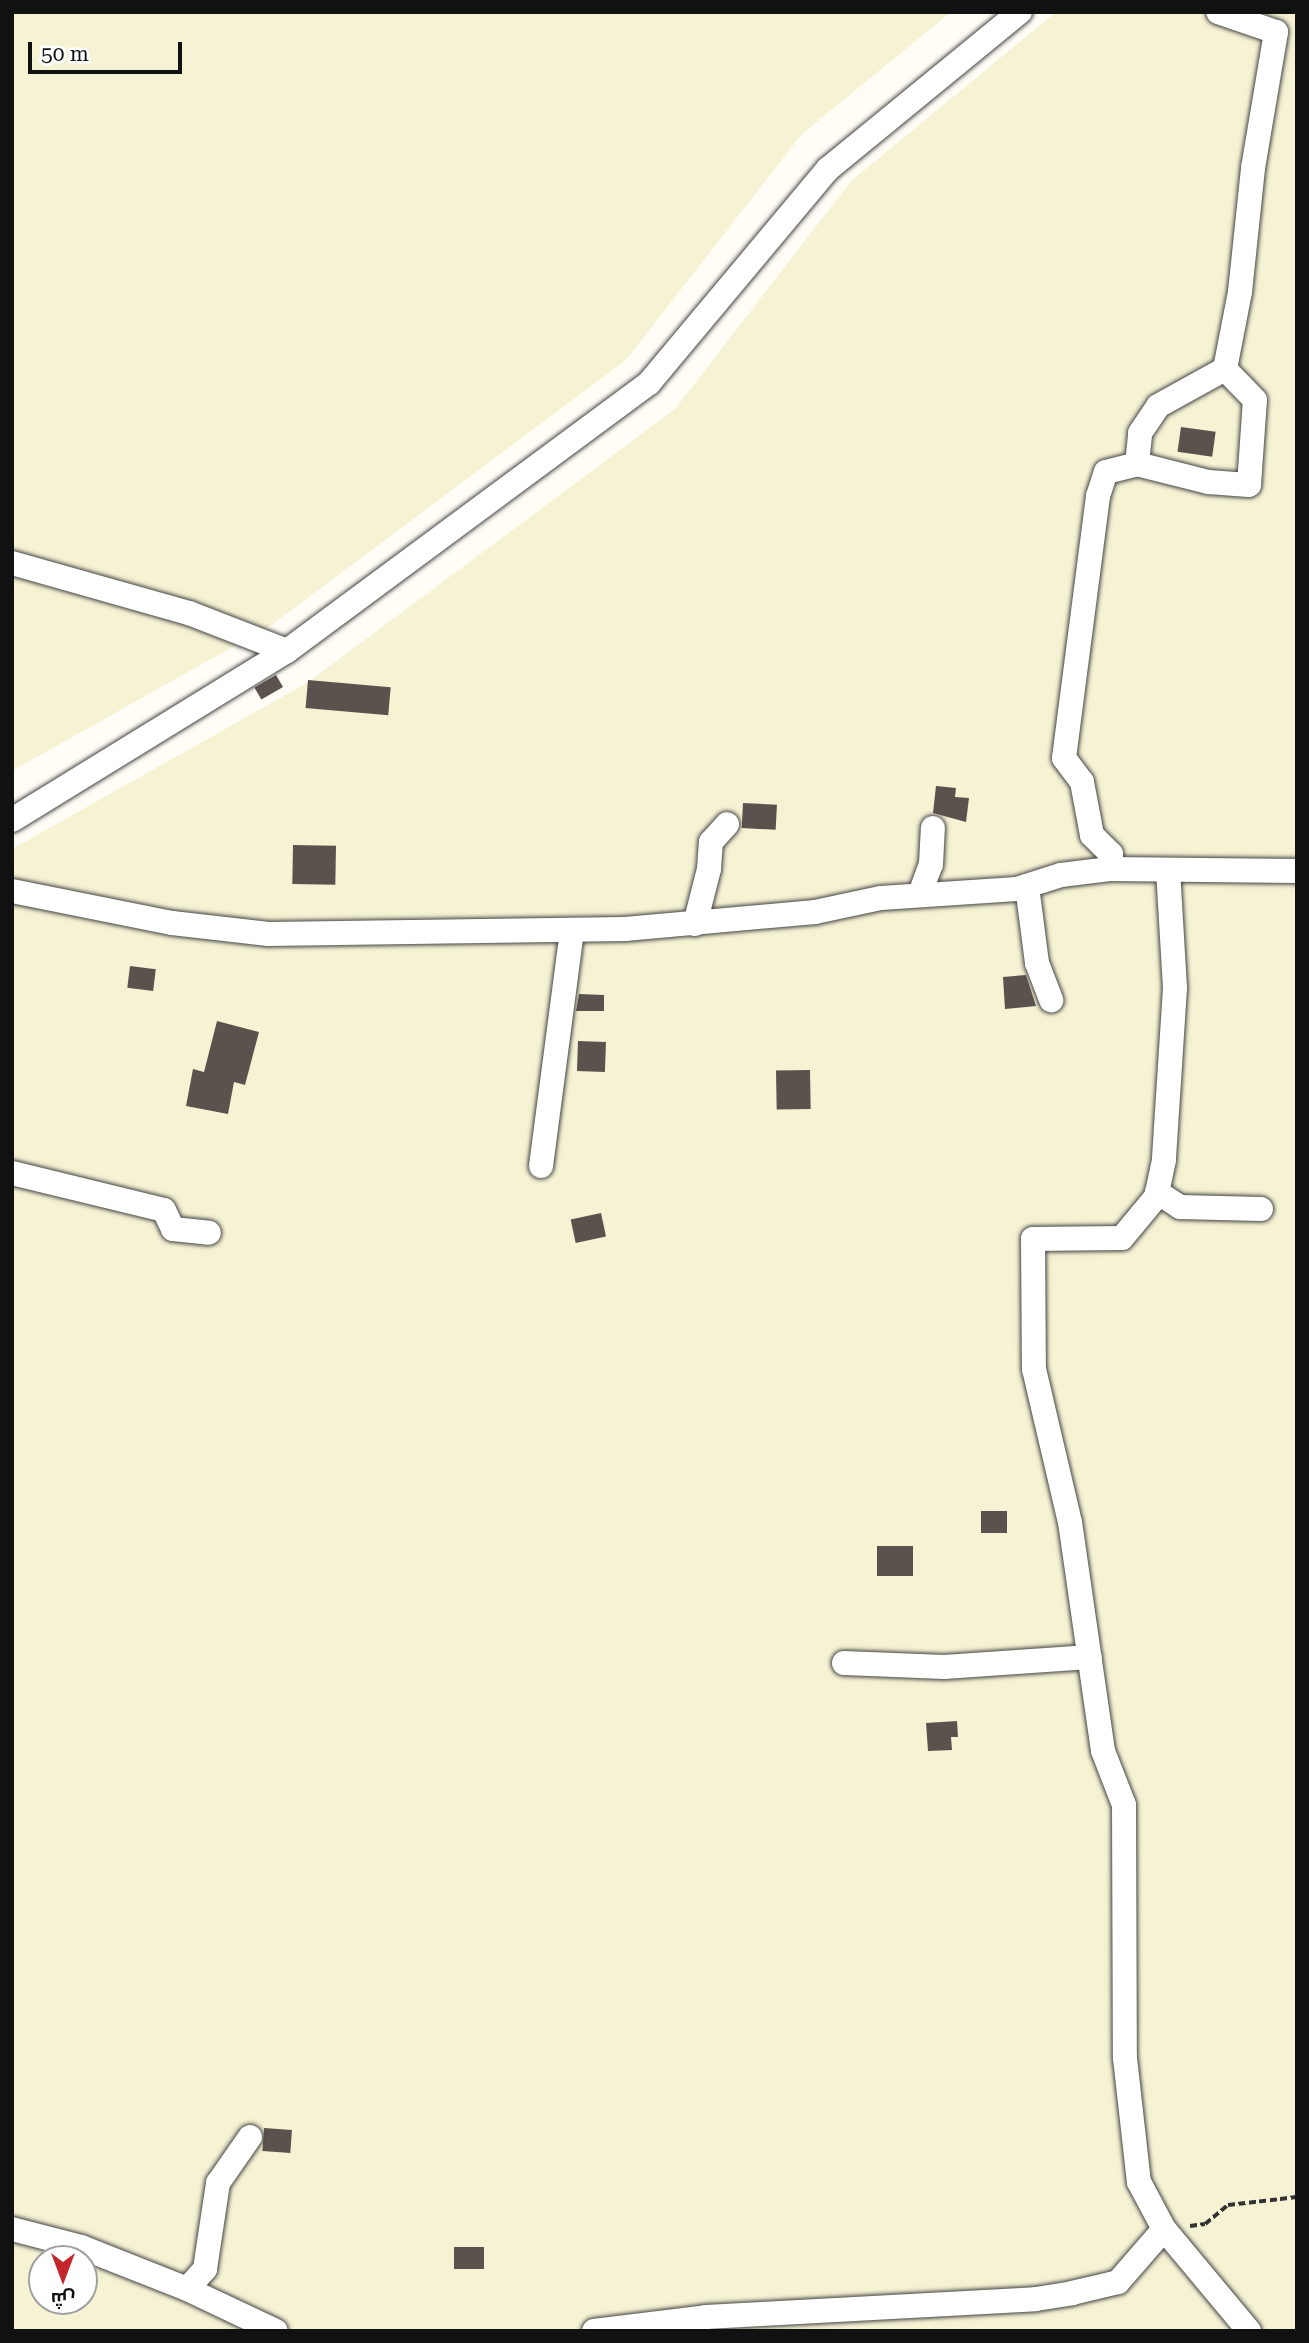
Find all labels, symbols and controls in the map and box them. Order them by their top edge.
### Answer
scale bar [32,28,186,72]
text: 50 m [41,42,89,66]
north arrow [28,2245,98,2315]
text: ش [51,2288,75,2311]

